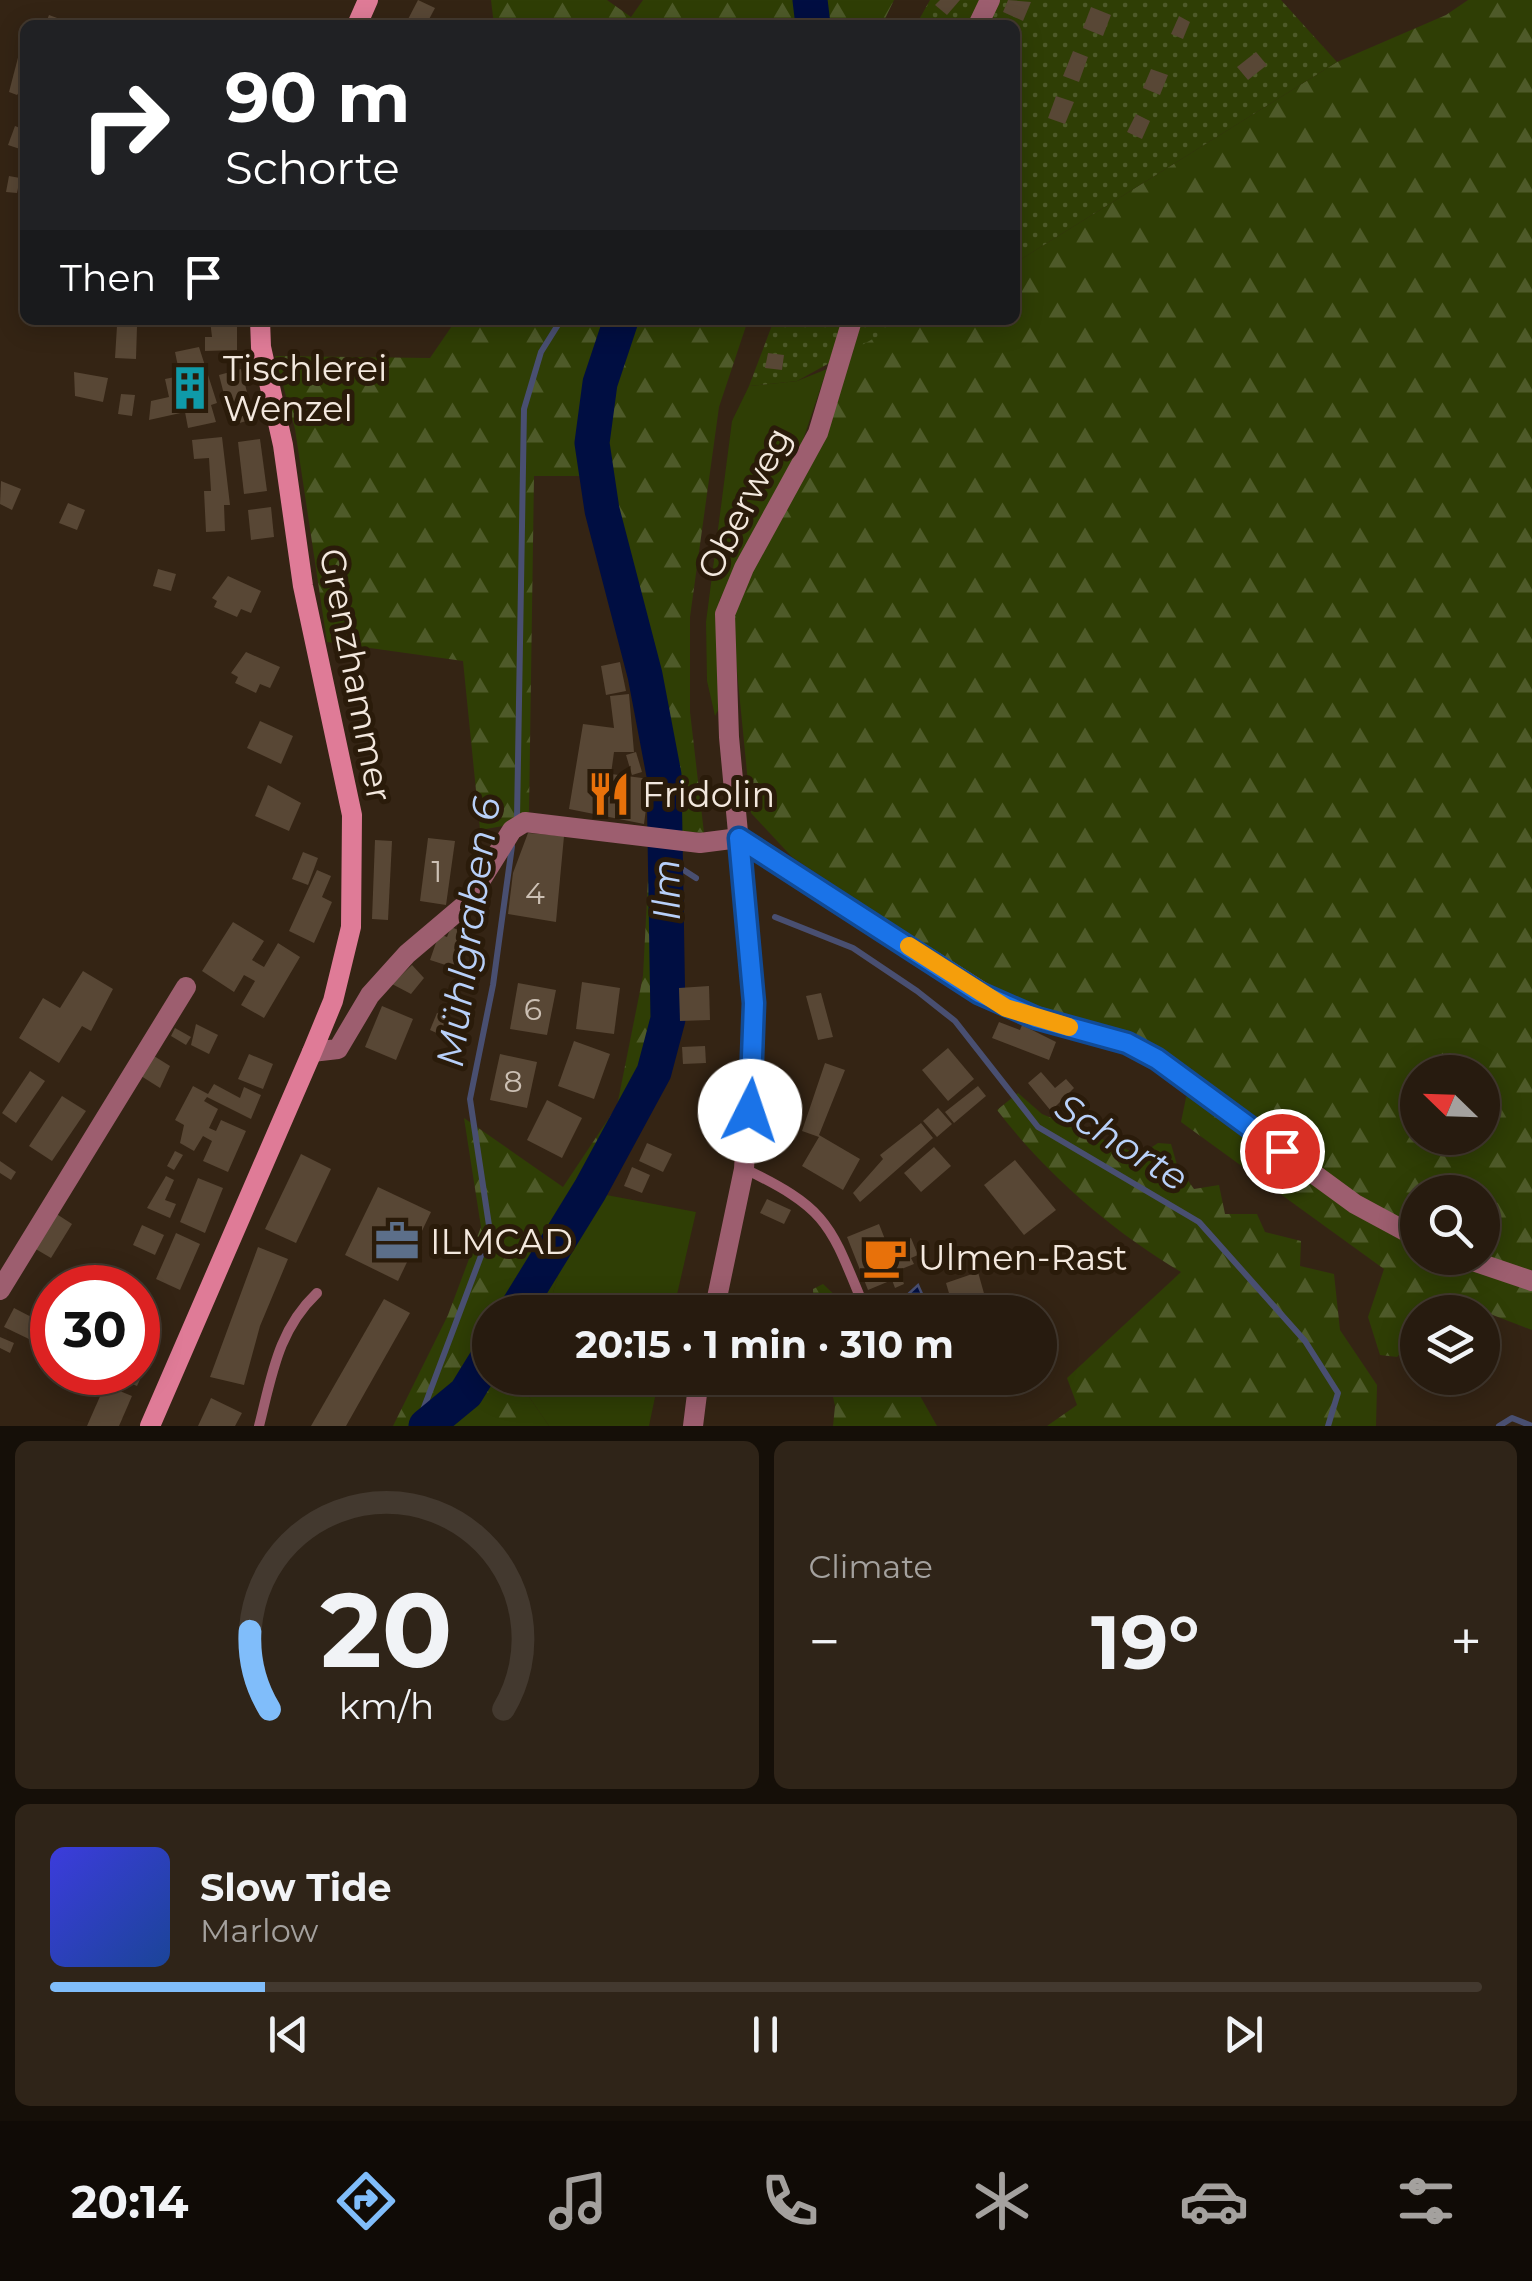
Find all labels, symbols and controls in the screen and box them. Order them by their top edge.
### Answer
text: 90 m [225,54,410,140]
icon: right [60,60,190,190]
text: Schorte [225,140,400,195]
icon: arrive [176,250,231,305]
text: Then [60,254,156,301]
place label: Tischlerei Wenzel [223,347,387,430]
building icon: Tischlerei Wenzel [166,364,214,412]
street label: Oberweg [688,420,800,586]
street label: Grenzhammer [310,545,402,805]
restaurant icon: Fridolin [585,770,633,818]
place label: Fridolin [642,773,775,816]
water label: Mühlgraben 6 [426,793,510,1070]
house number: 1 [432,853,442,890]
water label: Ilm [642,859,690,921]
house number: 4 [525,875,545,912]
house number: 6 [524,991,542,1028]
north arrow [1400,1055,1500,1155]
map controls [1400,1055,1500,1395]
position arrow [698,1059,802,1163]
house number: 8 [503,1063,523,1100]
water label: Schorte [1047,1083,1197,1201]
pin [1240,1109,1325,1194]
icon: arrive [1255,1124,1310,1179]
button: search [1400,1175,1500,1275]
office icon: ILMCAD [373,1217,421,1265]
place label: ILMCAD [430,1220,573,1263]
cafe icon: Ulmen-Rast [861,1233,909,1281]
place label: Ulmen-Rast [918,1236,1128,1279]
speed limit sign: 30 [30,1265,160,1395]
button: layers [1400,1295,1500,1395]
text: 20:15 · 1 min · 310 m [575,1321,954,1368]
text: Climate [809,1547,933,1586]
text: 20 [321,1566,453,1693]
text: 19° [1091,1596,1200,1688]
text: − [809,1608,840,1675]
text: + [1450,1608,1482,1675]
text: km/h [339,1684,434,1728]
text: Slow Tide [200,1864,392,1911]
text: Marlow [200,1911,318,1950]
icon: previous [261,2007,316,2062]
icon: pause [738,2007,793,2062]
icon: next [1216,2007,1271,2062]
icon: directions [331,2166,401,2236]
icon: music [543,2166,613,2236]
icon: phone [755,2166,825,2236]
icon: climate [967,2166,1037,2236]
icon: car [1179,2166,1249,2236]
icon: filters [1391,2166,1461,2236]
text: 20:14 [71,2174,189,2229]

